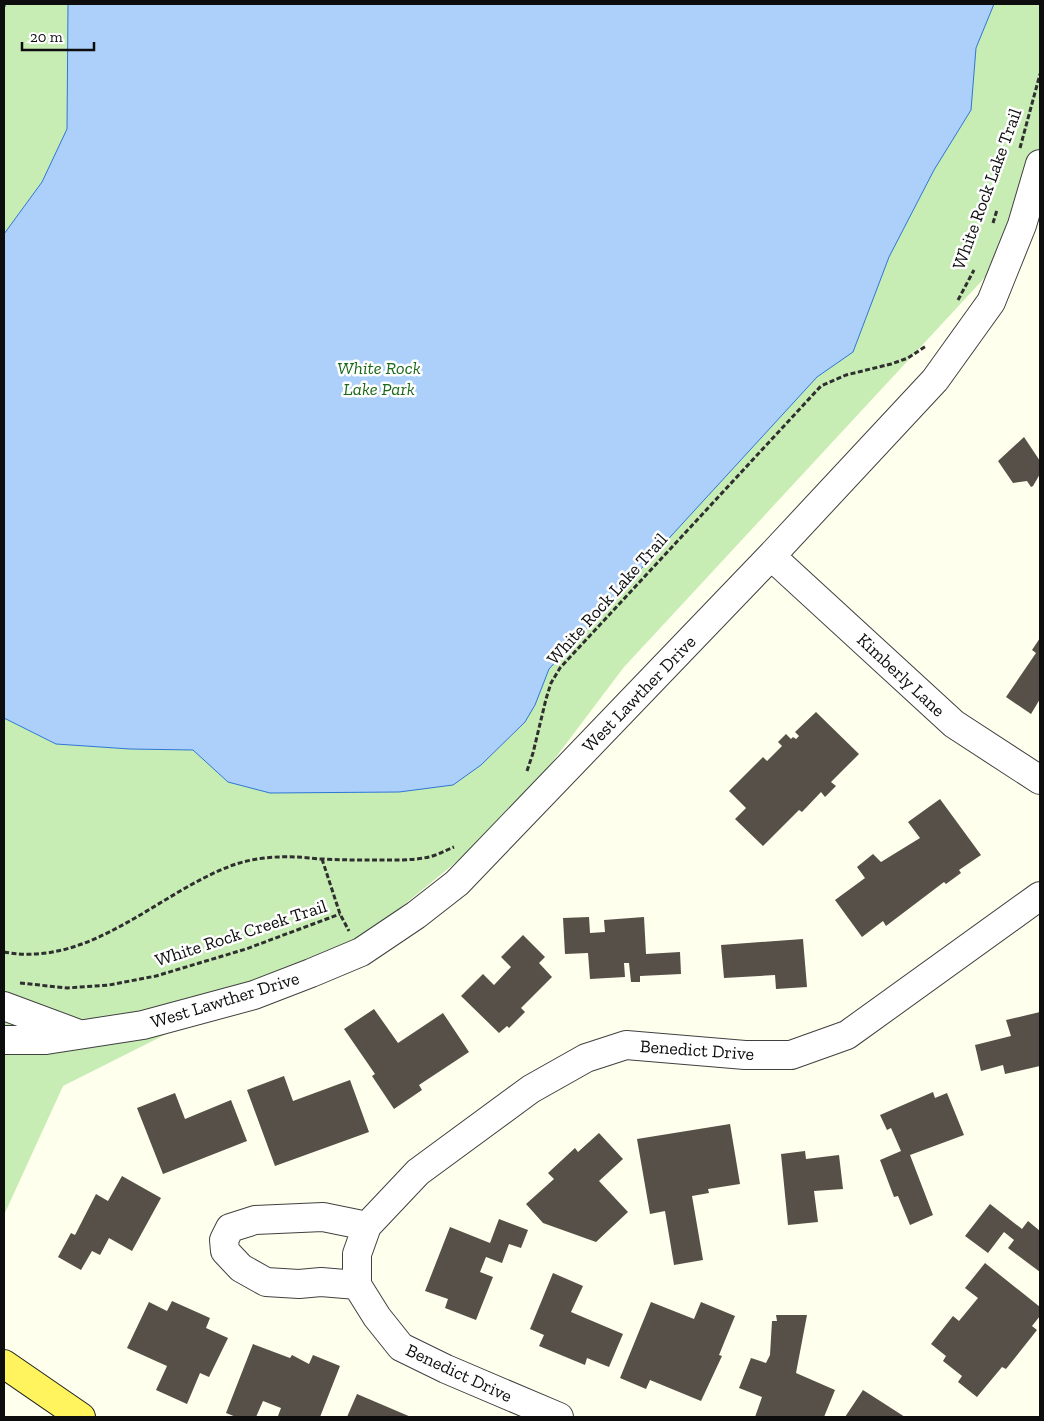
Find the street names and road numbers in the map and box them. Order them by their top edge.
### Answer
street label: White Rock Lake Trail [948,105,1026,273]
street label: White Rock Lake Trail [542,528,672,669]
street label: Kimberly Lane [852,629,950,721]
street label: West Lawther Drive [578,631,700,757]
street label: White Rock Creek Trail [152,895,330,971]
street label: West Lawther Drive [148,967,302,1033]
street label: Benedict Drive [639,1035,755,1065]
street label: Benedict Drive [402,1339,516,1407]

